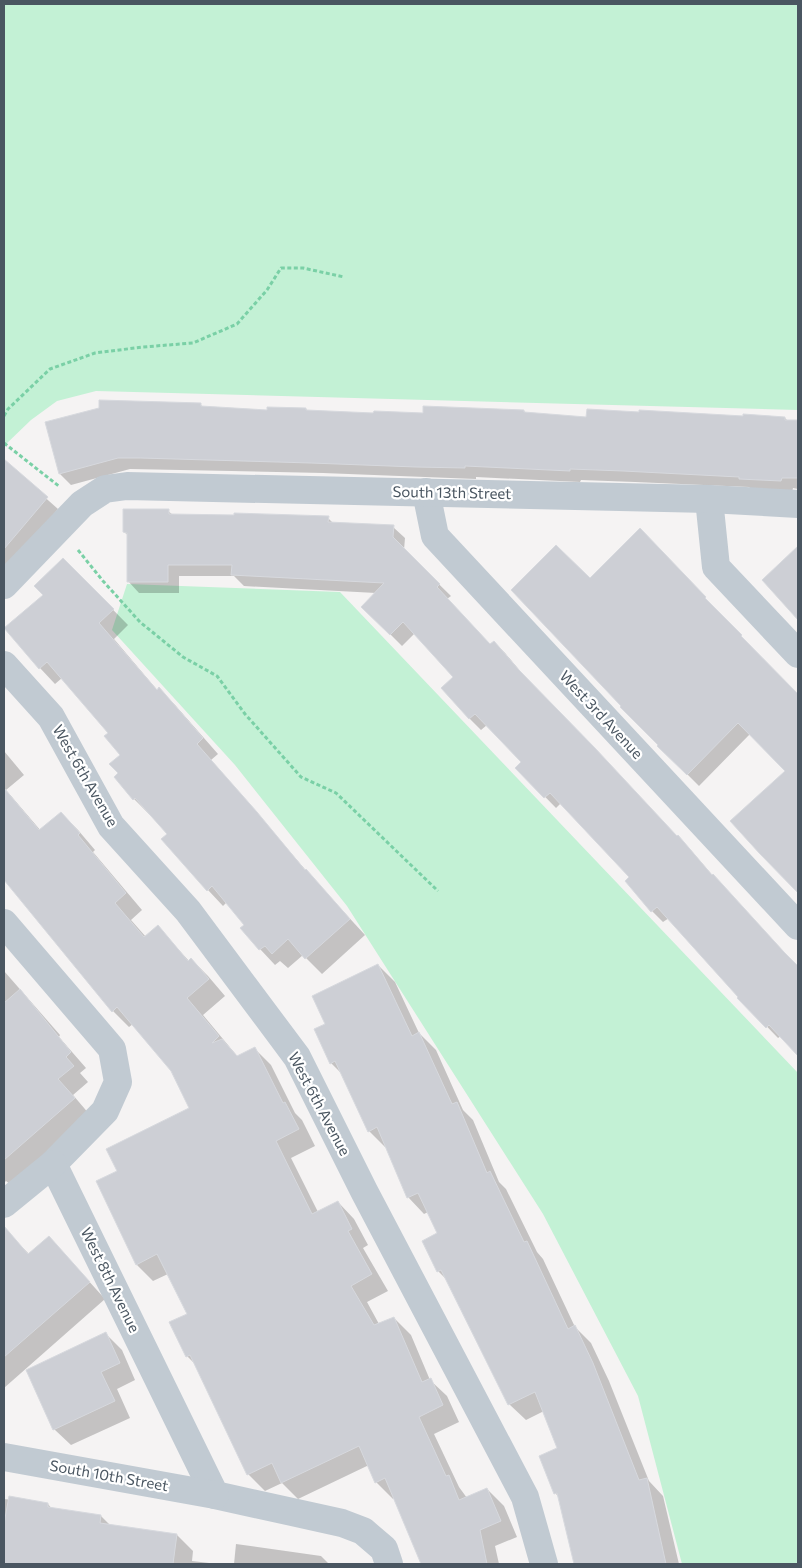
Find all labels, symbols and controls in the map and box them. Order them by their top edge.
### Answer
street label: South 13th Street [392,482,512,502]
street label: West 3rd Avenue [556,667,647,762]
street label: West 6th Avenue [49,721,122,830]
street label: West 6th Avenue [285,1049,355,1158]
street label: West 8th Avenue [78,1224,144,1335]
street label: South 10th Street [49,1456,170,1494]

